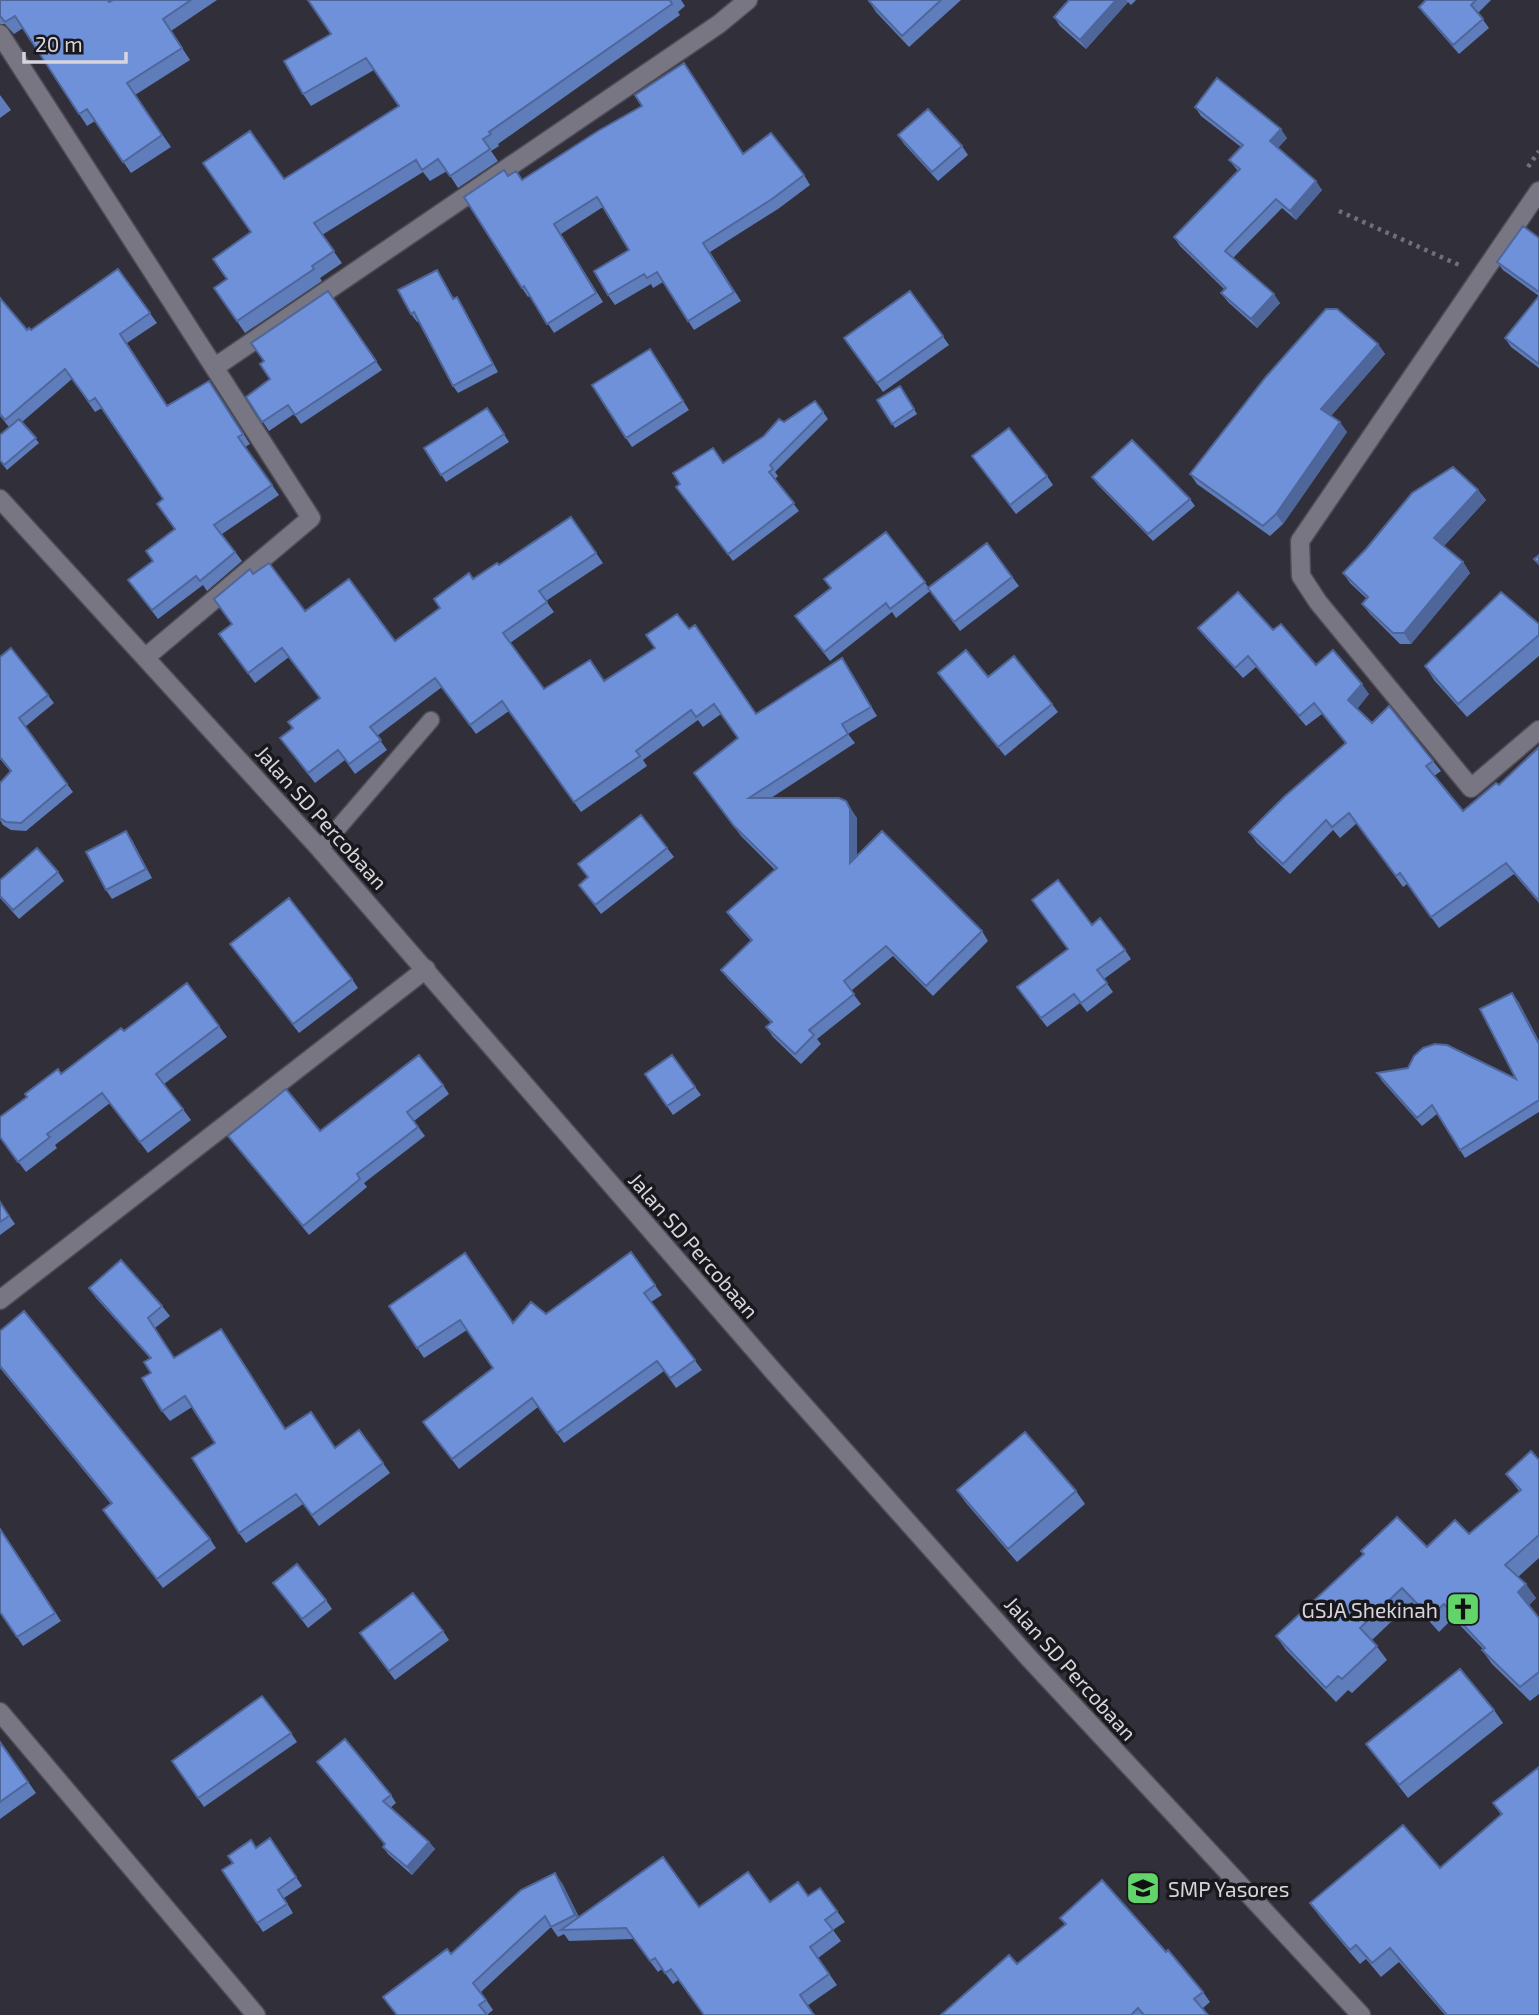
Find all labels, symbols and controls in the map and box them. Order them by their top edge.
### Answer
scale bar [24,21,126,65]
text: 20 m [35,31,83,56]
street label: Jalan SD Percobaan [251,740,393,894]
street label: Jalan SD Percobaan [624,1167,764,1323]
church icon: GSJA Shekinah [1444,1590,1482,1628]
street label: Jalan SD Percobaan [1000,1591,1142,1745]
place label: GSJA Shekinah [1302,1597,1438,1622]
school or university icon: SMP Yasores [1124,1869,1162,1907]
place label: SMP Yasores [1168,1876,1289,1901]

